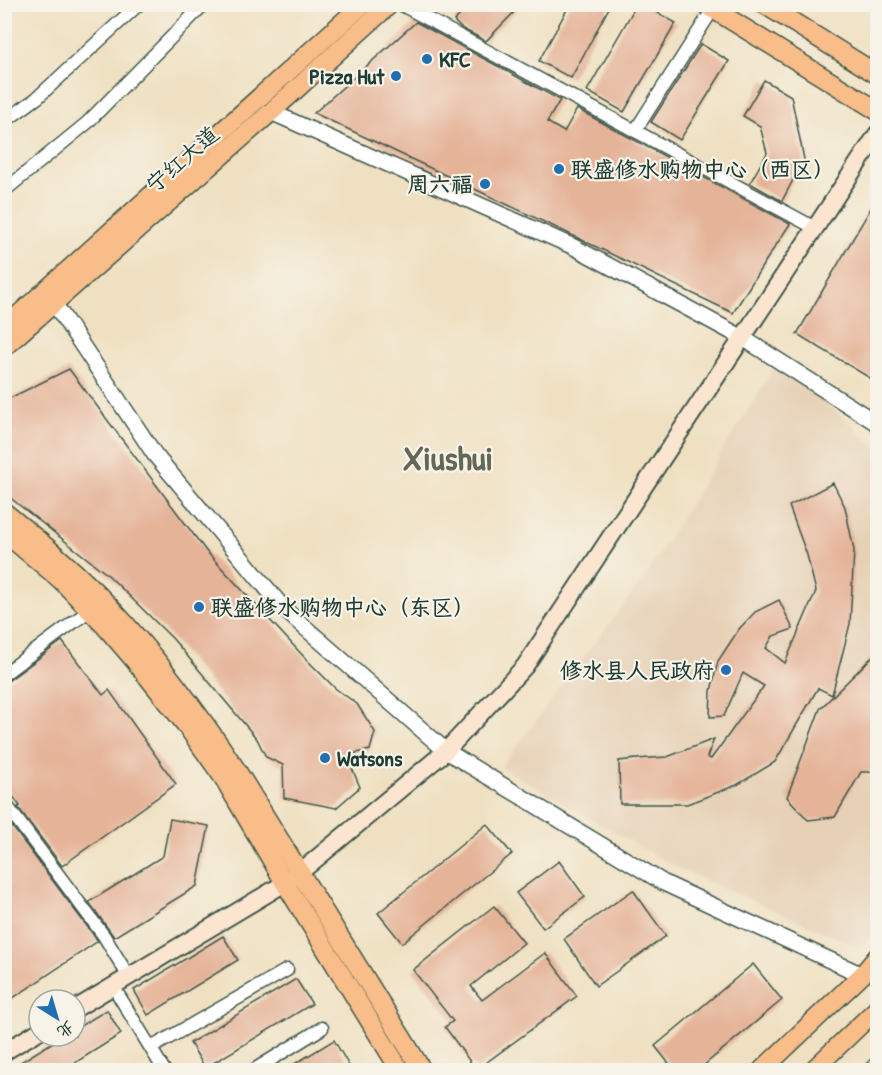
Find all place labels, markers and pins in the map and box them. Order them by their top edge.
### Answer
place label: KFC [439,44,471,74]
marker: KFC [420,52,434,66]
place label: Pizza Hut [309,61,385,91]
marker: Pizza Hut [389,69,403,83]
place label: 联盛修水购物中心（西区） [571,154,835,184]
marker: 联盛修水购物中心（西区） [552,162,566,176]
place label: 周六福 [407,169,473,199]
marker: 周六福 [478,177,492,191]
place label: 联盛修水购物中心（东区） [211,592,475,622]
marker: 联盛修水购物中心（东区） [192,600,206,614]
place label: 修水县人民政府 [560,655,714,685]
marker: 修水县人民政府 [719,663,733,677]
place label: Watsons [337,743,403,773]
marker: Watsons [318,751,332,765]

